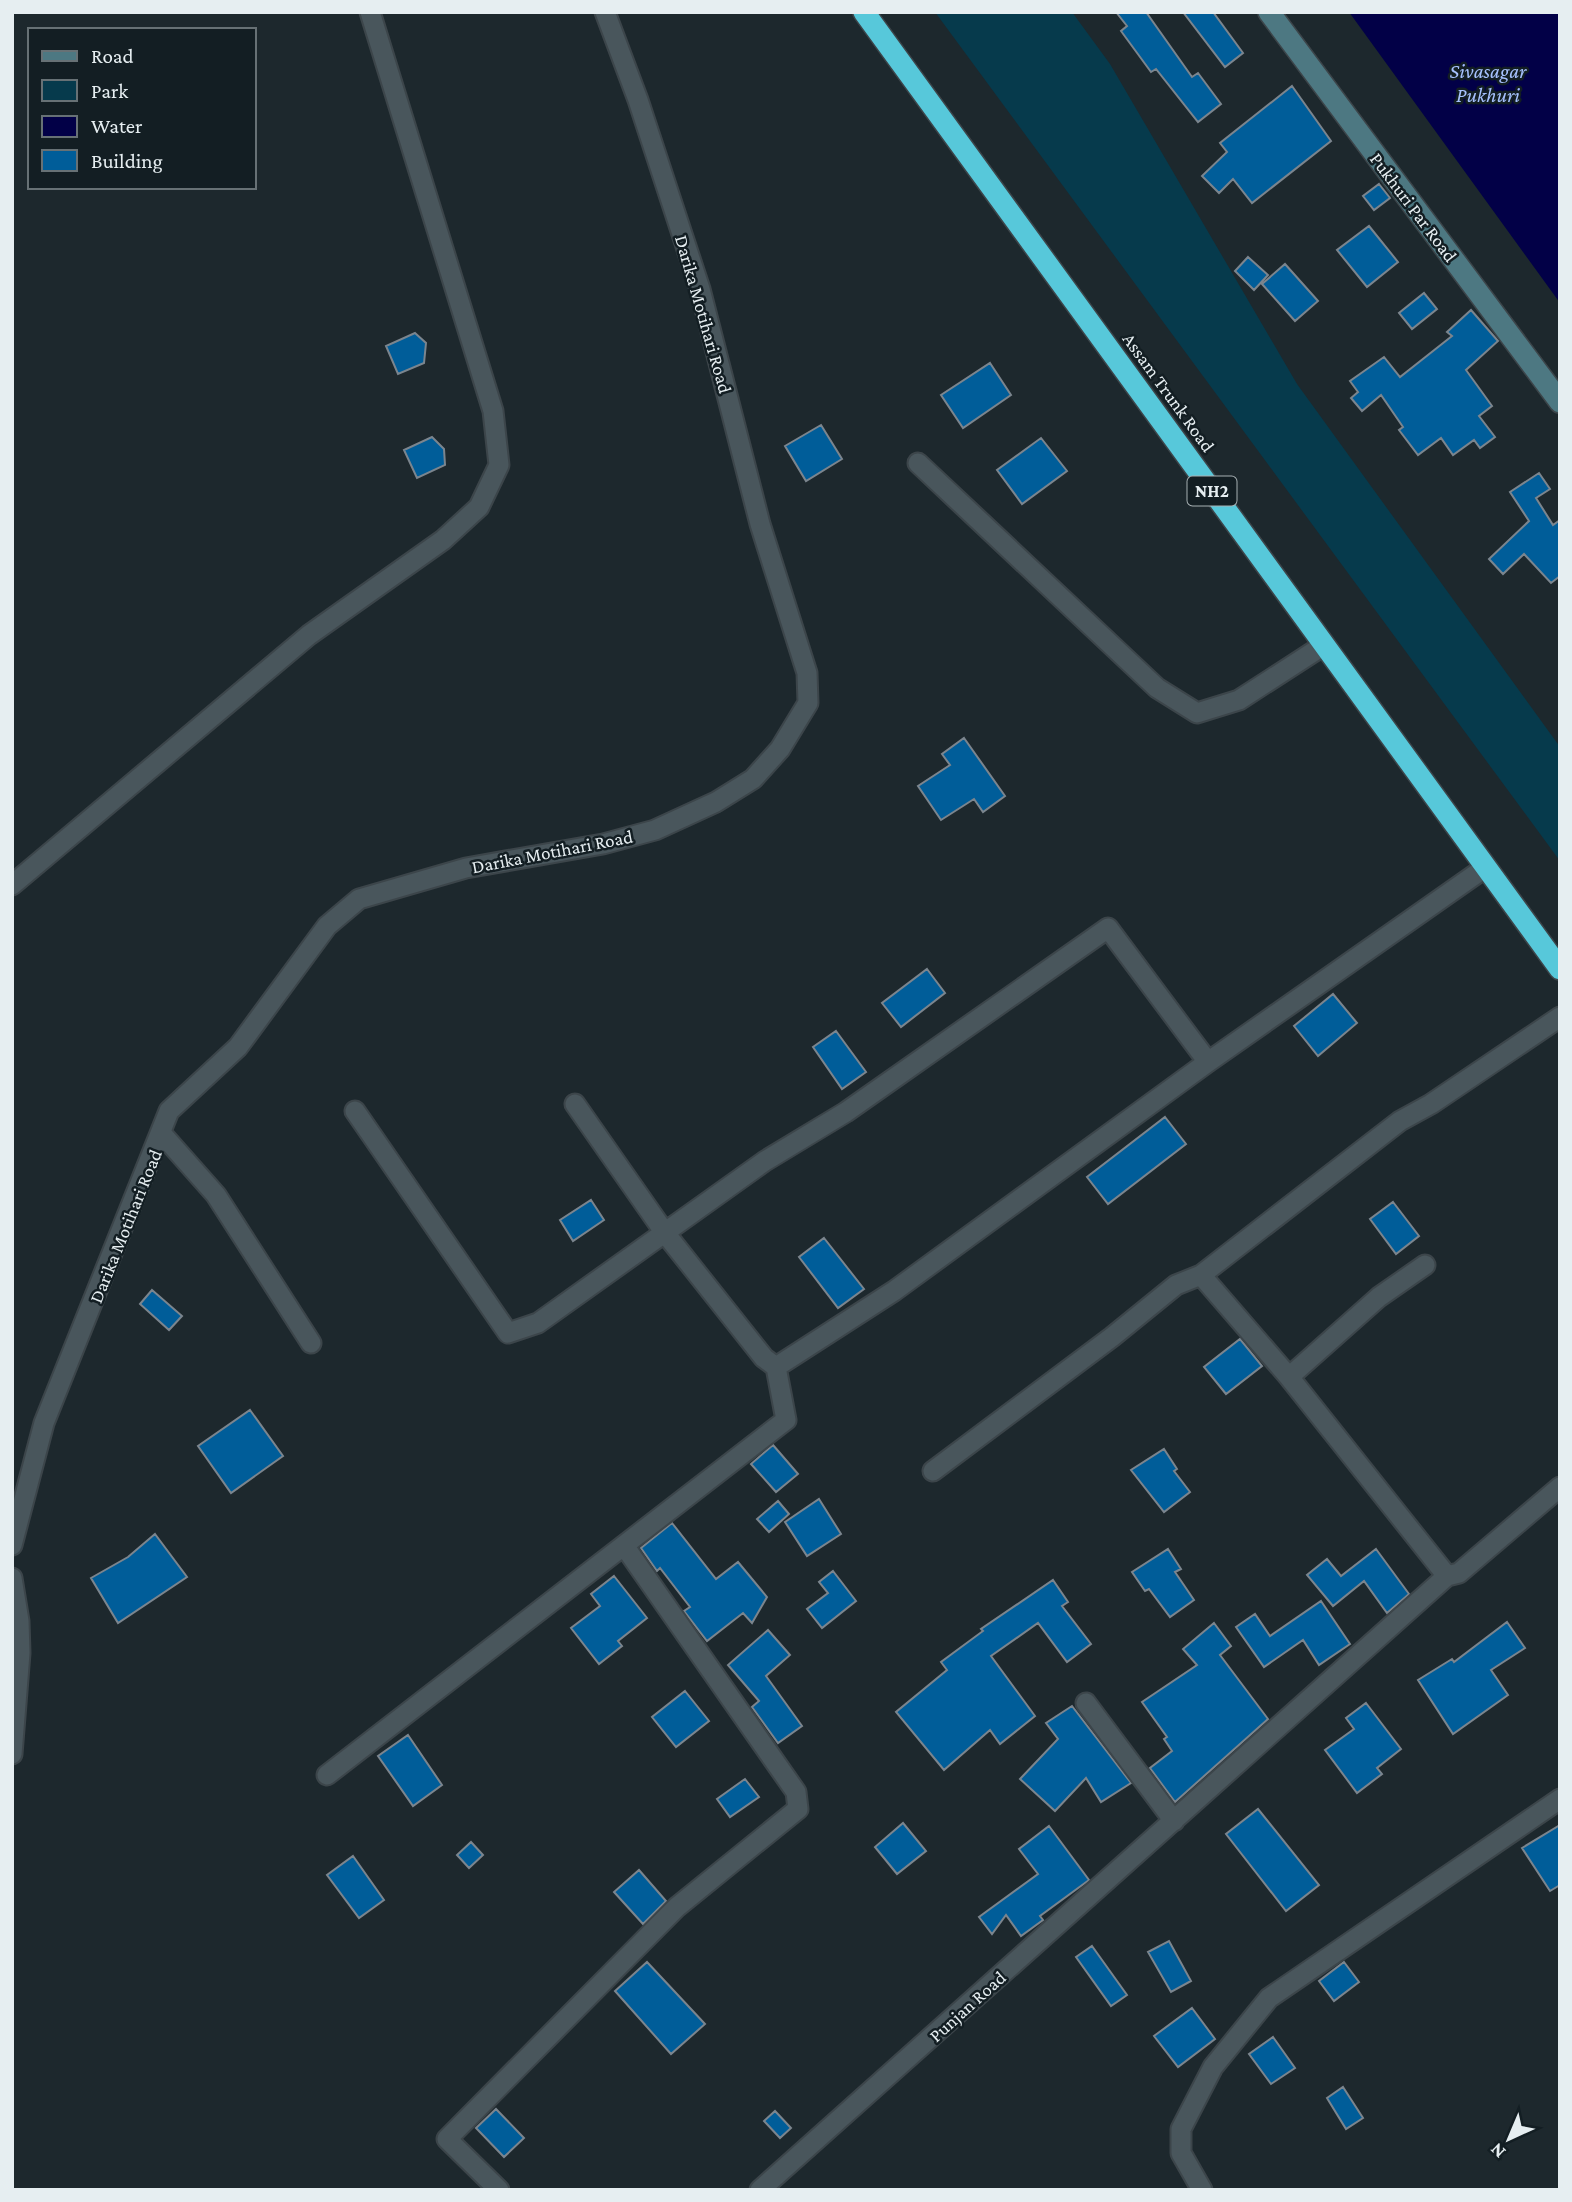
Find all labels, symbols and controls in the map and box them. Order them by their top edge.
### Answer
legend [28,28,256,189]
text: Road [91,44,134,68]
water label: Sivasagar Pukhuri [1450,59,1527,107]
text: Park [91,79,128,103]
text: Water [91,114,143,138]
text: Building [91,149,163,173]
street label: Pukhuri Par Road [1366,149,1461,266]
street label: Darika Motihari Road [671,233,736,396]
street label: Assam Trunk Road [1118,329,1219,456]
road number: NH2 [1188,476,1236,505]
street label: Darika Motihari Road [470,826,634,877]
street label: Darika Motihari Road [85,1146,166,1306]
street label: Punjan Road [925,1967,1011,2047]
north arrow [1474,2104,1544,2174]
text: N [1486,2139,1509,2163]

